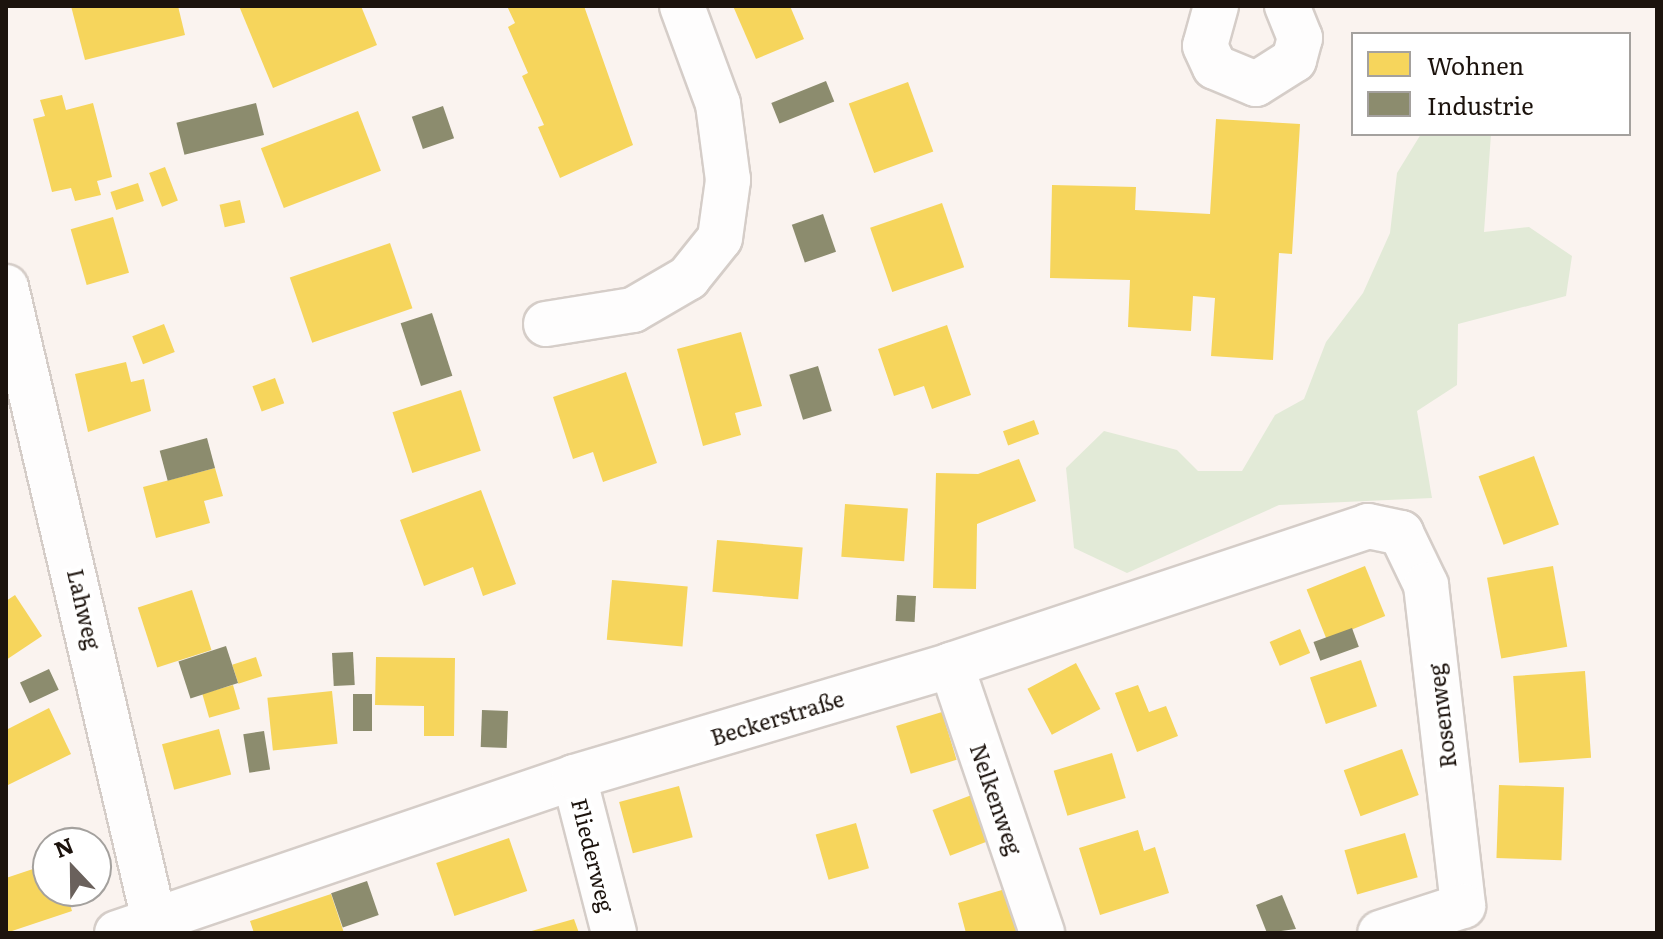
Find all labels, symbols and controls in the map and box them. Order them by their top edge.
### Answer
legend [1351,32,1631,136]
text: Wohnen [1427,47,1524,82]
text: Industrie [1427,87,1534,122]
street label: Lahweg [63,566,107,652]
street label: Rosenweg [1421,662,1461,770]
street label: Beckerstraße [707,684,847,750]
street label: Nelkenweg [966,740,1028,858]
street label: Fliederweg [567,795,621,915]
north arrow [32,827,112,907]
text: N [49,827,78,865]

